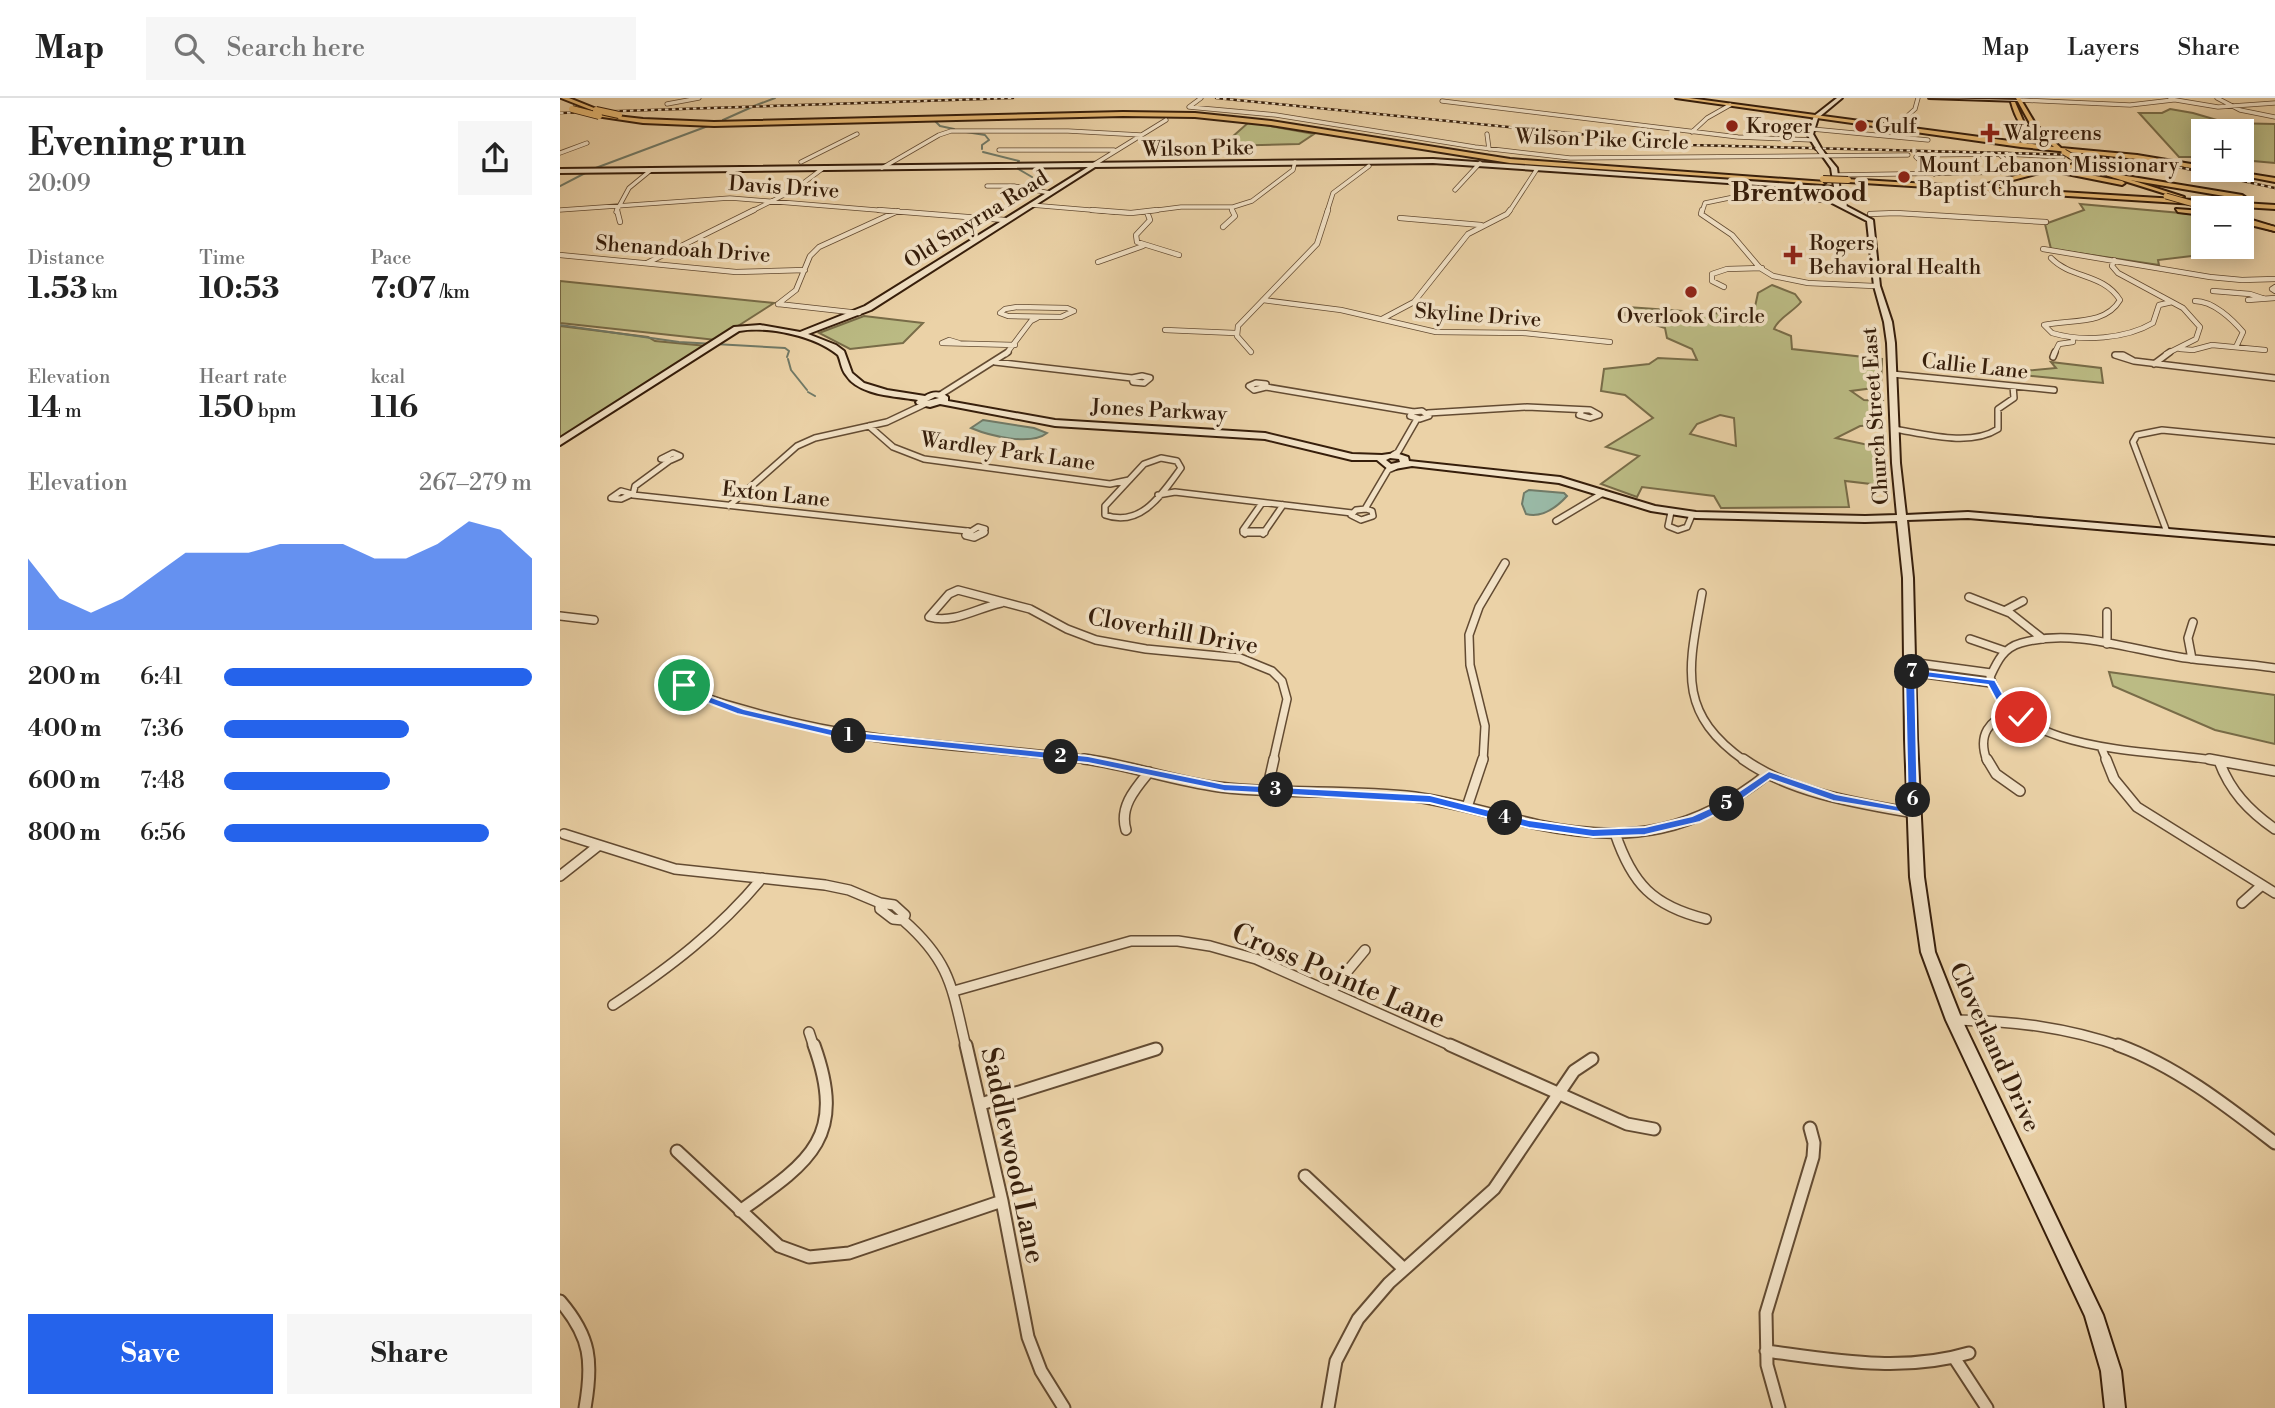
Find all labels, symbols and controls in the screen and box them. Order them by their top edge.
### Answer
search box [146,17,636,80]
text: Map [35,28,104,69]
icon: search [170,29,208,67]
text: Search here [226,32,365,64]
text: Map [1982,33,2029,63]
text: Layers [2067,33,2139,63]
text: Share [2177,33,2240,63]
place label: Kroger [1746,114,1812,140]
place label: Gulf [1875,114,1918,140]
marker: Kroger [1724,118,1740,134]
marker: Gulf [1853,118,1869,134]
map controls [2191,119,2254,259]
button: + [2191,119,2254,182]
text: Evening run [28,120,246,167]
button: share [458,121,532,195]
place label: Walgreens [2003,121,2102,147]
street label: Wilson Pike Circle [1514,124,1689,156]
marker: Walgreens [1982,125,1998,141]
street label: Wilson Pike [1141,135,1254,163]
place label: Mount Lebanon Missionary Baptist Church [1917,153,2179,203]
street label: Old Smyrna Road [900,165,1053,275]
marker: Mount Lebanon Missionary Baptist Church [1896,169,1912,185]
text: 20:09 [28,170,91,198]
street label: Davis Drive [728,171,840,205]
district label: Brentwood [1731,177,1867,209]
button: − [2191,196,2254,259]
street label: Shenandoah Drive [594,231,771,269]
place label: Rogers Behavioral Health [1808,231,1982,281]
marker: Rogers Behavioral Health [1783,245,1803,265]
text: Distance [28,246,105,270]
text: Time [199,246,245,270]
text: Pace [371,246,411,270]
text: 1.53 [28,270,88,308]
text: 10:53 [199,270,279,308]
text: 7:07 [371,270,436,308]
text: km [88,280,118,304]
text: /km [436,280,470,304]
marker: Overlook Circle [1683,284,1699,300]
street label: Skyline Drive [1414,299,1542,333]
place label: Overlook Circle [1617,304,1765,330]
street label: Church Street East [1857,326,1895,506]
street label: Callie Lane [1920,348,2029,386]
text: Elevation [28,365,110,389]
text: Heart rate [199,365,287,389]
text: kcal [371,365,405,389]
text: 14 [28,389,61,427]
text: 150 [199,389,254,427]
text: 116 [371,389,418,427]
street label: Jones Parkway [1089,394,1229,428]
text: m [61,399,82,423]
text: bpm [254,399,297,423]
street label: Wardley Park Lane [918,427,1097,477]
text: Elevation [28,469,128,497]
text: 267–279 m [419,469,532,497]
street label: Exton Lane [721,476,831,514]
street label: Cloverhill Drive [1085,602,1261,662]
pin: 7 [1894,654,1930,690]
pin [654,655,714,715]
text: 7 [1906,659,1917,683]
text: 200 m [28,663,100,691]
text: 6:41 [140,663,183,691]
icon: arrive [665,666,703,704]
pin [1991,687,2051,747]
icon: check [2002,698,2040,736]
text: 400 m [28,715,101,743]
text: 7:36 [140,715,184,743]
pin: 1 [832,718,866,754]
text: 1 [844,723,853,747]
pin: 2 [1044,740,1078,774]
text: 2 [1055,744,1066,768]
text: 600 m [28,767,101,795]
text: 7:48 [140,767,185,795]
pin: 3 [1258,772,1294,808]
text: 3 [1270,777,1281,801]
pin: 6 [1896,782,1930,818]
pin: 5 [1710,786,1744,822]
text: 6 [1907,787,1918,811]
text: 5 [1721,791,1732,815]
pin: 4 [1488,800,1522,836]
text: 4 [1498,805,1511,829]
text: 800 m [28,819,101,847]
text: 6:56 [140,819,186,847]
street label: Cross Pointe Lane [1226,916,1451,1037]
street label: Cloverland Drive [1942,958,2046,1137]
street label: Saddlewood Lane [973,1044,1053,1267]
button: Save [28,1314,273,1394]
button: Share [287,1314,532,1394]

